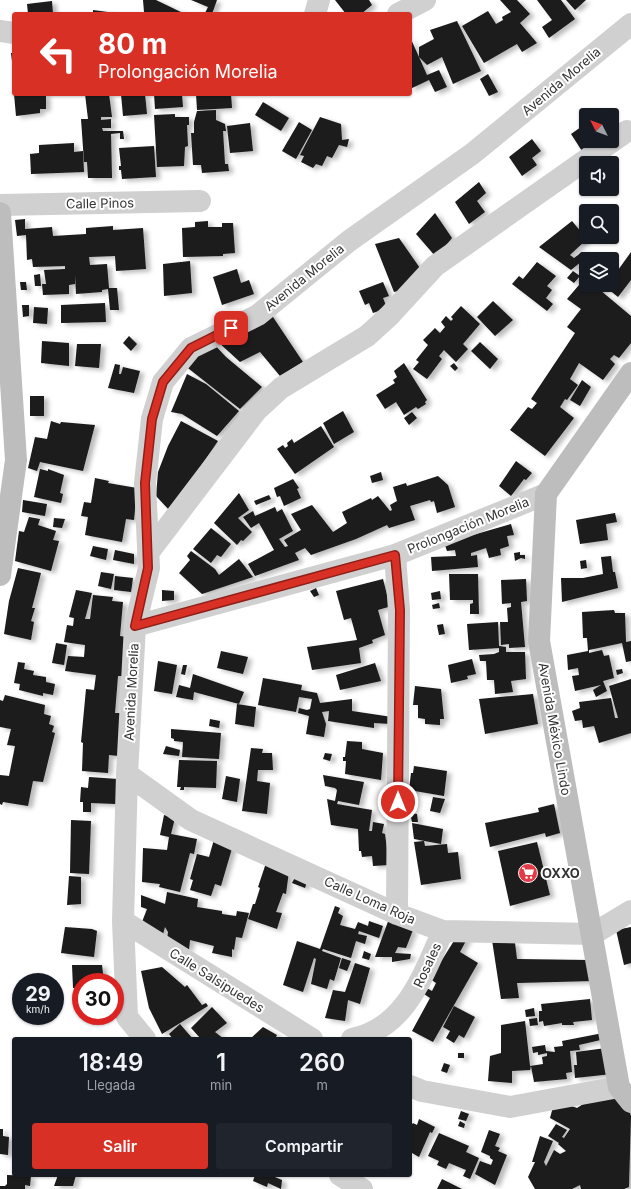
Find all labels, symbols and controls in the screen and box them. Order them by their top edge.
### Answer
text: 80 m [98,27,167,61]
icon: left [32,28,84,80]
street label: Avenida Morelia [518,43,604,119]
text: Prolongación Morelia [98,61,278,82]
north arrow [579,108,619,148]
map controls [579,108,619,292]
button: sound [579,156,619,196]
street label: Calle Pinos [66,194,134,212]
button: search [579,204,619,244]
street label: Avenida Morelia [261,240,347,314]
button: layers [579,252,619,292]
pin [214,311,248,345]
icon: arrive [220,317,242,339]
street label: Prolongación Morelia [405,493,531,557]
street label: Avenida Morelia [120,643,142,741]
street label: Avenida México Lindo [535,661,575,797]
position arrow [377,781,419,823]
supermarket icon: OXXO [517,862,539,884]
place label: OXXO [542,865,580,881]
street label: Calle Loma Roja [322,873,418,927]
street label: Rosales [410,940,444,990]
street label: Calle Salsipuedes [167,944,267,1016]
speed limit sign: 30 [72,973,124,1025]
text: 29 [25,982,51,1006]
text: km/h [26,1003,50,1015]
text: 18:49 [79,1048,143,1077]
text: 1 [216,1048,226,1077]
text: 260 [299,1048,345,1077]
text: Llegada [87,1077,135,1093]
text: min [210,1077,232,1093]
text: m [316,1077,328,1093]
button: Salir [32,1123,208,1169]
button: Compartir [216,1123,392,1169]

